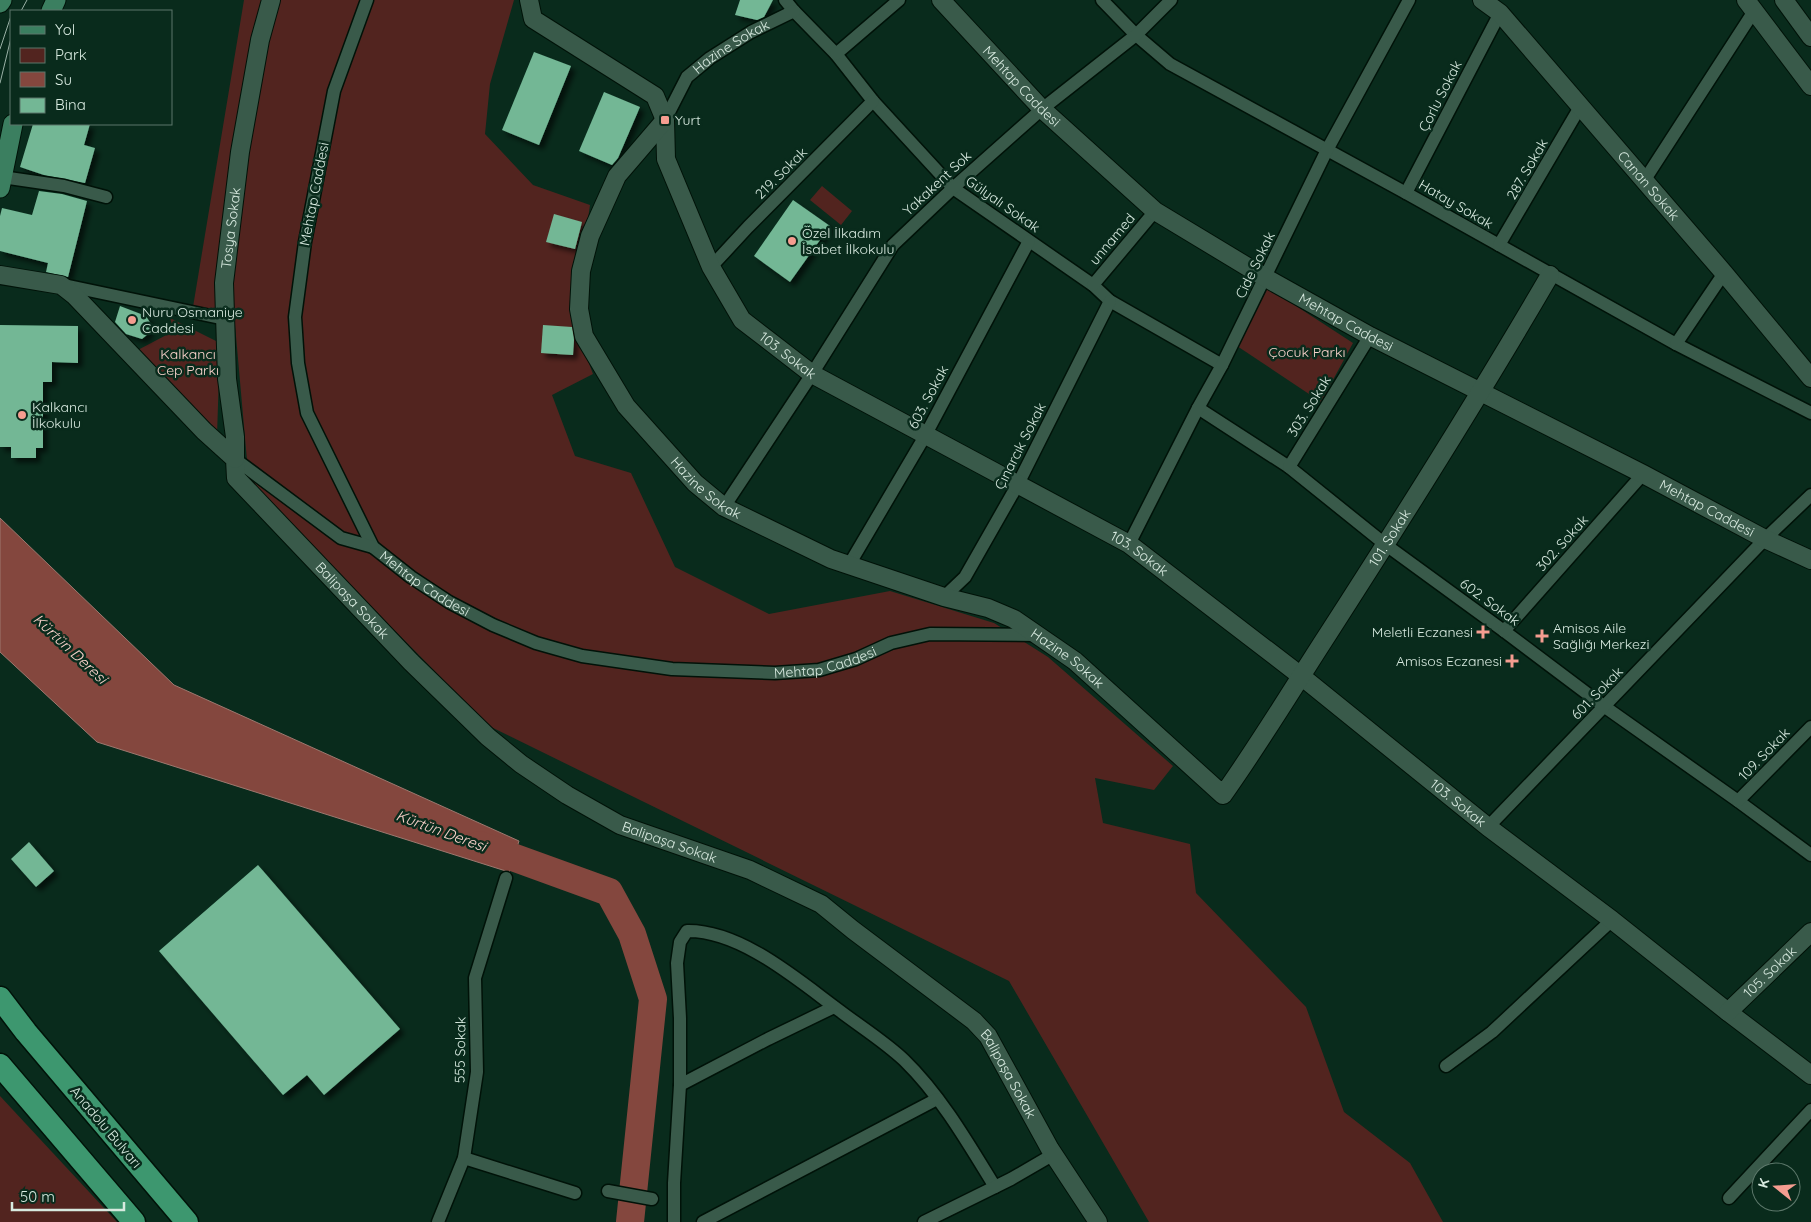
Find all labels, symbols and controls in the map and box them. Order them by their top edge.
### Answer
legend [10,10,172,125]
street label: Hazine Sokak [689,15,772,78]
text: Yol [55,20,75,39]
street label: Mehtap Caddesi [979,42,1064,130]
text: Park [55,45,87,64]
street label: Çorlu Sokak [1414,57,1466,135]
text: Su [55,70,72,89]
text: Bina [55,95,86,114]
place label: Yurt [675,111,701,129]
marker: Yurt [659,114,671,126]
street label: 287. Sokak [1502,135,1552,203]
street label: Mehtap Caddesi [295,141,333,247]
street label: 219. Sokak [751,143,811,203]
street label: Yakakent Sok [899,147,975,219]
street label: Canan Sokak [1614,147,1684,224]
street label: Gülyalı Sokak [962,172,1044,236]
street label: Hatay Sokak [1415,175,1497,233]
street label: Tosya Sokak [217,186,245,270]
street label: unnamed [1085,210,1139,268]
place label: Özel İlkadım İsabet İlkokulu [802,224,894,258]
street label: Cide Sokak [1231,229,1279,301]
marker: Özel İlkadım İsabet İlkokulu [786,235,798,247]
street label: Mehtap Caddesi [1296,289,1396,355]
place label: Nuru Osmaniye Caddesi [142,303,243,337]
marker: Nuru Osmaniye Caddesi [126,314,138,326]
street label: 103. Sokak [756,328,820,383]
park label: Çocuk Parkı [1269,343,1345,361]
park label: Kalkancı Cep Parkı [157,345,219,379]
street label: 603. Sokak [904,362,952,432]
street label: 303. Sokak [1283,372,1335,440]
place label: Kalkancı İlkokulu [32,398,87,432]
street label: Çınarcık Sokak [990,400,1050,492]
marker: Kalkancı İlkokulu [16,409,28,421]
street label: Hazine Sokak [667,453,744,523]
street label: Mehtap Caddesi [1656,475,1758,541]
street label: 101. Sokak [1365,505,1415,570]
street label: 302. Sokak [1532,511,1592,575]
street label: 103. Sokak [1107,527,1172,580]
street label: Mehtap Caddesi [376,547,473,620]
street label: Balipaşa Sokak [312,558,393,643]
street label: 602. Sokak [1457,574,1523,630]
water label: Kürtün Deresi [29,610,113,689]
place label: Amisos Aile Sağlığı Merkezi [1553,619,1650,653]
place label: Meletli Eczanesi [1372,623,1473,641]
street label: Hazine Sokak [1027,624,1108,692]
marker: Meletli Eczanesi [1477,626,1489,638]
marker: Amisos Aile Sağlığı Merkezi [1535,629,1549,643]
street label: Mehtap Caddesi [773,642,879,682]
place label: Amisos Eczanesi [1396,652,1502,670]
marker: Amisos Eczanesi [1506,655,1518,667]
street label: 601. Sokak [1567,663,1627,723]
street label: 109. Sokak [1734,724,1794,784]
street label: 103. Sokak [1426,775,1490,831]
water label: Kürtün Deresi [394,805,490,856]
street label: Balipaşa Sokak [620,817,719,867]
street label: 105. Sokak [1739,942,1800,1001]
street label: 555 Sokak [450,1017,470,1083]
street label: Balipaşa Sokak [977,1025,1040,1122]
street label: Anadolu Bulvarı [66,1082,146,1172]
north arrow [1751,1162,1801,1212]
text: K [1754,1176,1774,1190]
scale bar [12,1180,125,1212]
text: 50 m [20,1187,55,1206]

